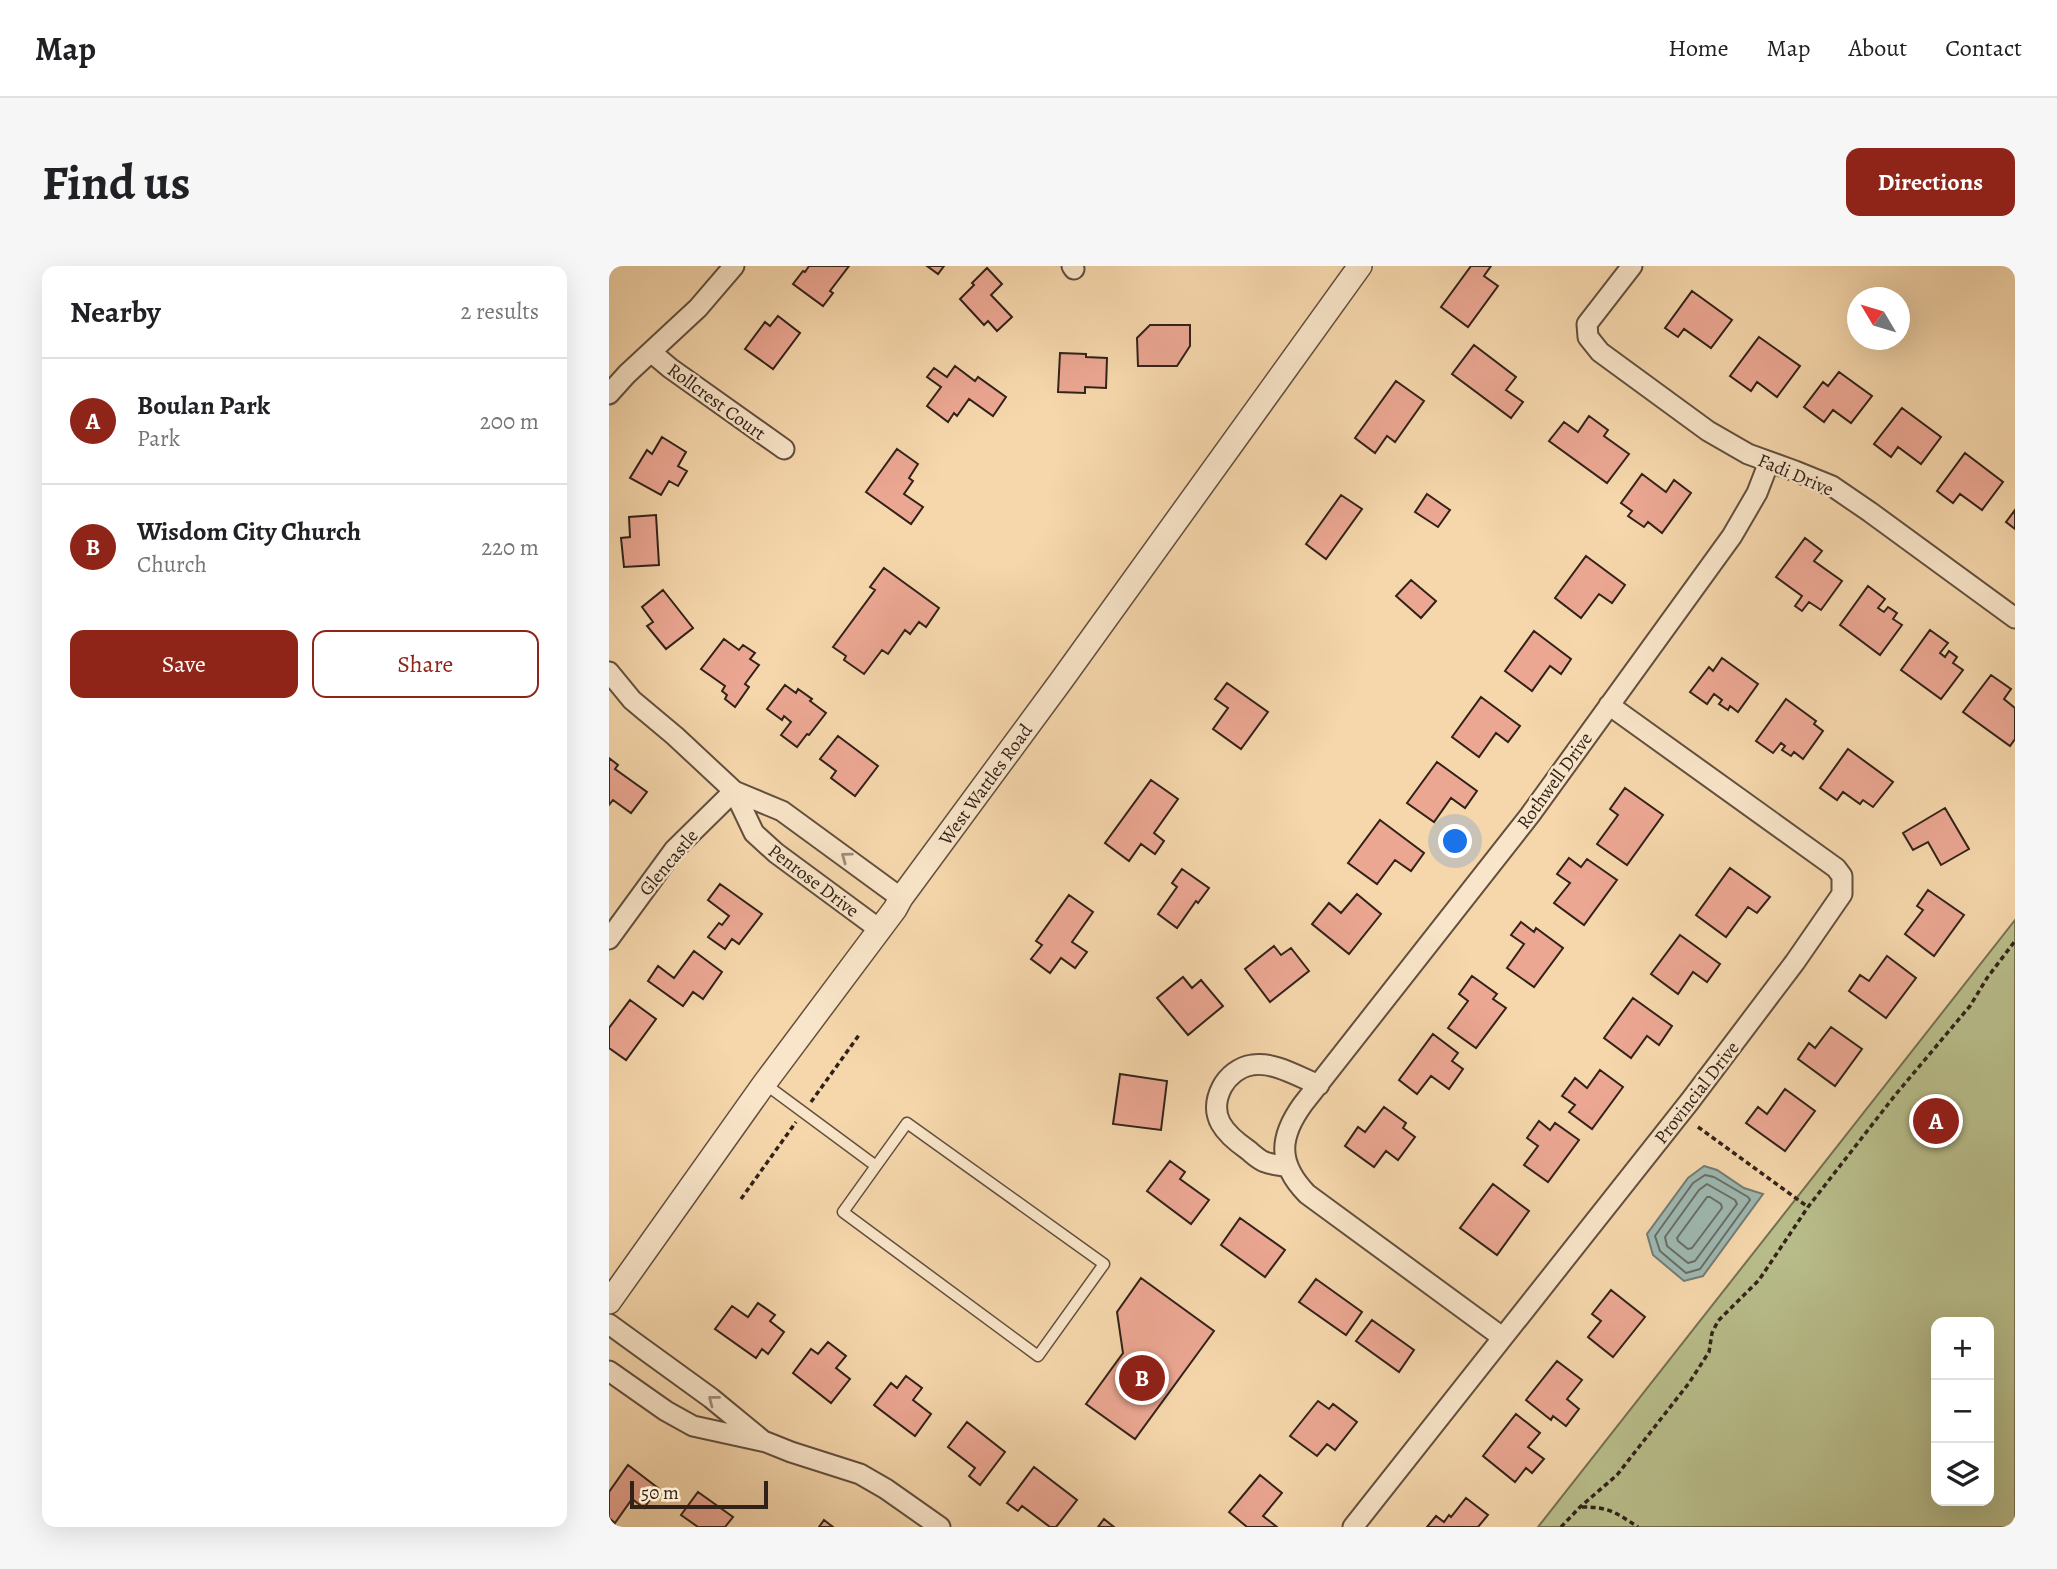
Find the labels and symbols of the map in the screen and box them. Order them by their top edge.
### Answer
north arrow [1847,287,1910,350]
street label: Rollcrest Court [662,357,771,446]
street label: Fadi Drive [1754,447,1837,502]
street label: West Wattles Road [932,718,1039,851]
street label: Rothwell Drive [1511,727,1599,834]
street label: Glencastle [633,824,704,902]
your location [1438,824,1472,858]
street label: Penrose Drive [763,838,864,924]
one-way arrow [841,853,854,866]
street label: Provincial Drive [1648,1036,1745,1150]
pin: A [1913,1095,1959,1147]
pin: B [1119,1352,1165,1404]
one-way arrow [708,1395,720,1408]
scale bar [630,1478,768,1510]

